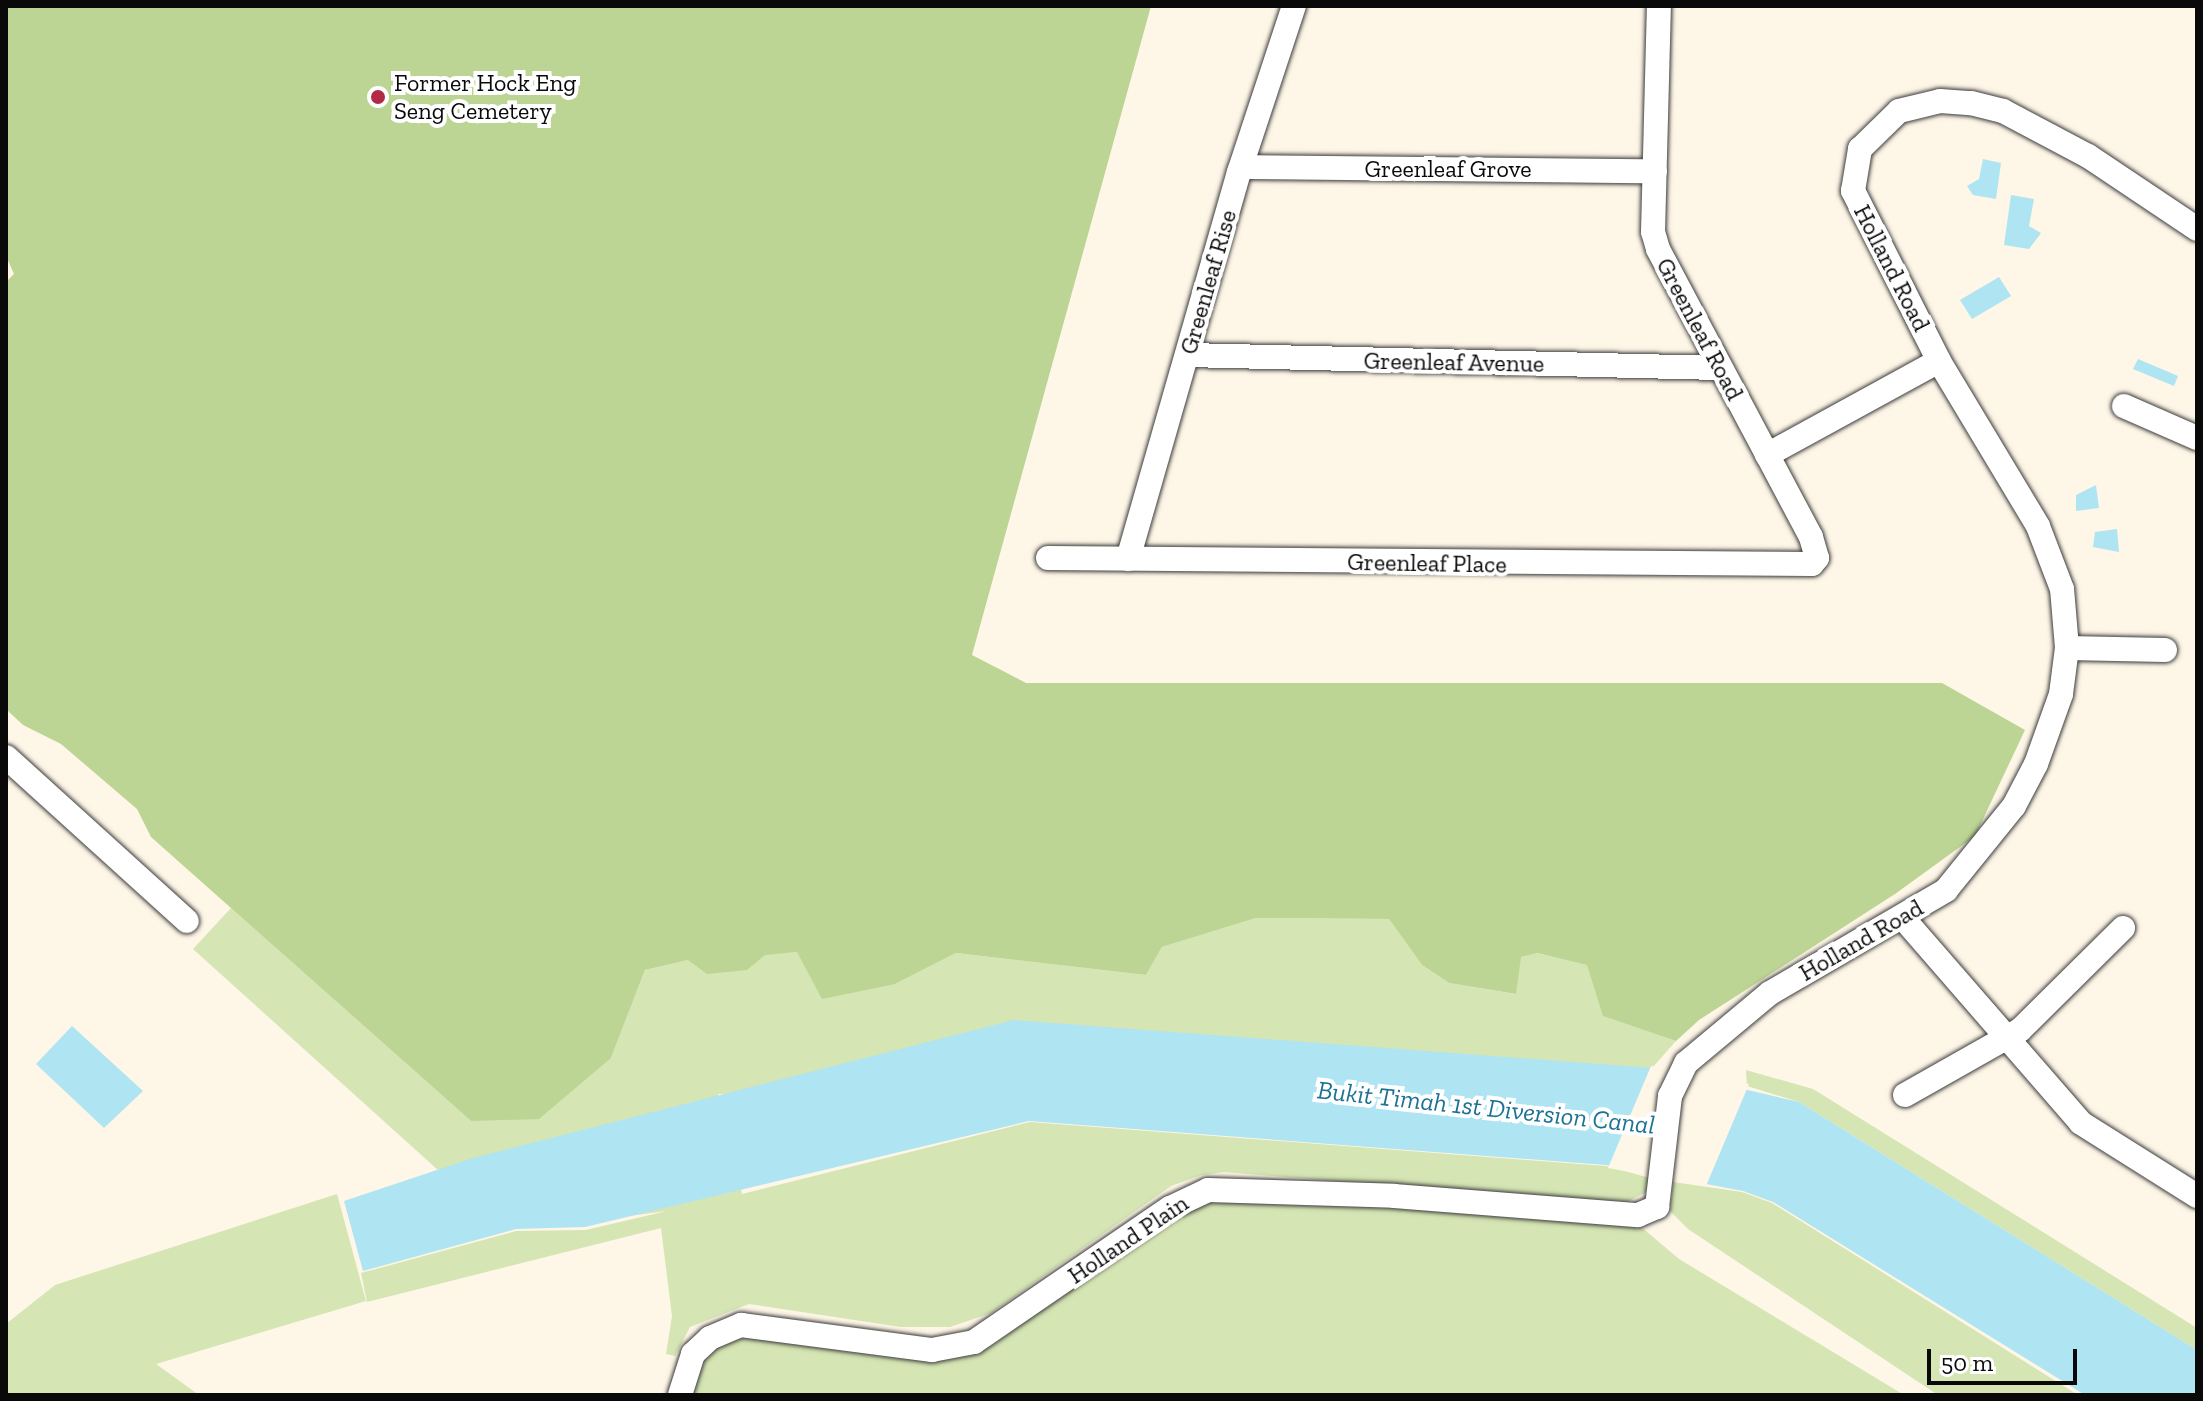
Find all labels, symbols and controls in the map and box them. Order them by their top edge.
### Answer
place label: Former Hock Eng Seng Cemetery [394,69,577,125]
marker: Former Hock Eng Seng Cemetery [369,88,387,106]
street label: Greenleaf Grove [1364,155,1532,183]
street label: Holland Road [1848,200,1936,336]
street label: Greenleaf Rise [1174,207,1242,357]
street label: Greenleaf Road [1650,253,1750,405]
street label: Greenleaf Avenue [1363,346,1545,378]
street label: Greenleaf Place [1347,547,1507,579]
street label: Holland Road [1794,893,1928,987]
water label: Bukit Timah 1st Diversion Canal [1315,1075,1657,1141]
street label: Holland Plain [1062,1188,1194,1290]
scale bar [1931,1333,2081,1383]
text: 50 m [1941,1348,1993,1377]

